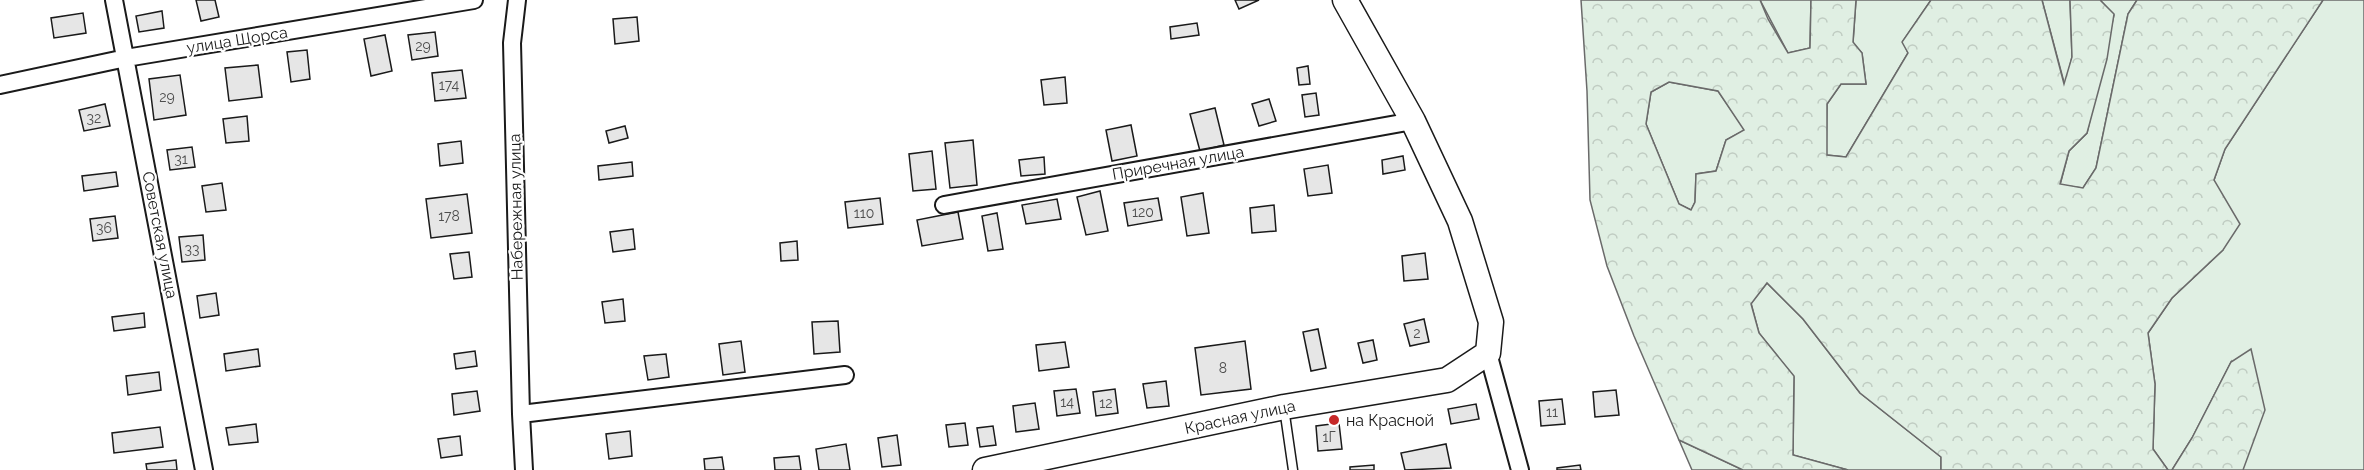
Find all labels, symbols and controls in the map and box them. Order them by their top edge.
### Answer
street label: улица Щорса [185,23,289,57]
house number: 29 [415,38,431,54]
house number: 174 [439,77,460,93]
house number: 29 [159,89,175,105]
house number: 32 [87,110,101,126]
street label: Набережная улица [505,133,527,281]
street label: Приречная улица [1111,142,1245,184]
house number: 31 [174,151,188,167]
street label: Советская улица [138,170,182,300]
house number: 120 [1132,204,1154,220]
house number: 110 [854,205,874,221]
house number: 178 [438,208,460,224]
house number: 36 [96,220,112,236]
house number: 33 [185,241,199,257]
house number: 2 [1413,325,1421,341]
house number: 8 [1219,360,1227,376]
house number: 14 [1060,394,1074,410]
house number: 12 [1099,395,1113,411]
street label: Красная улица [1183,396,1297,438]
house number: 11 [1546,404,1558,420]
place label: на Красной [1346,411,1434,430]
marker: на Красной [1327,413,1341,427]
house number: 1Г [1322,429,1336,445]

